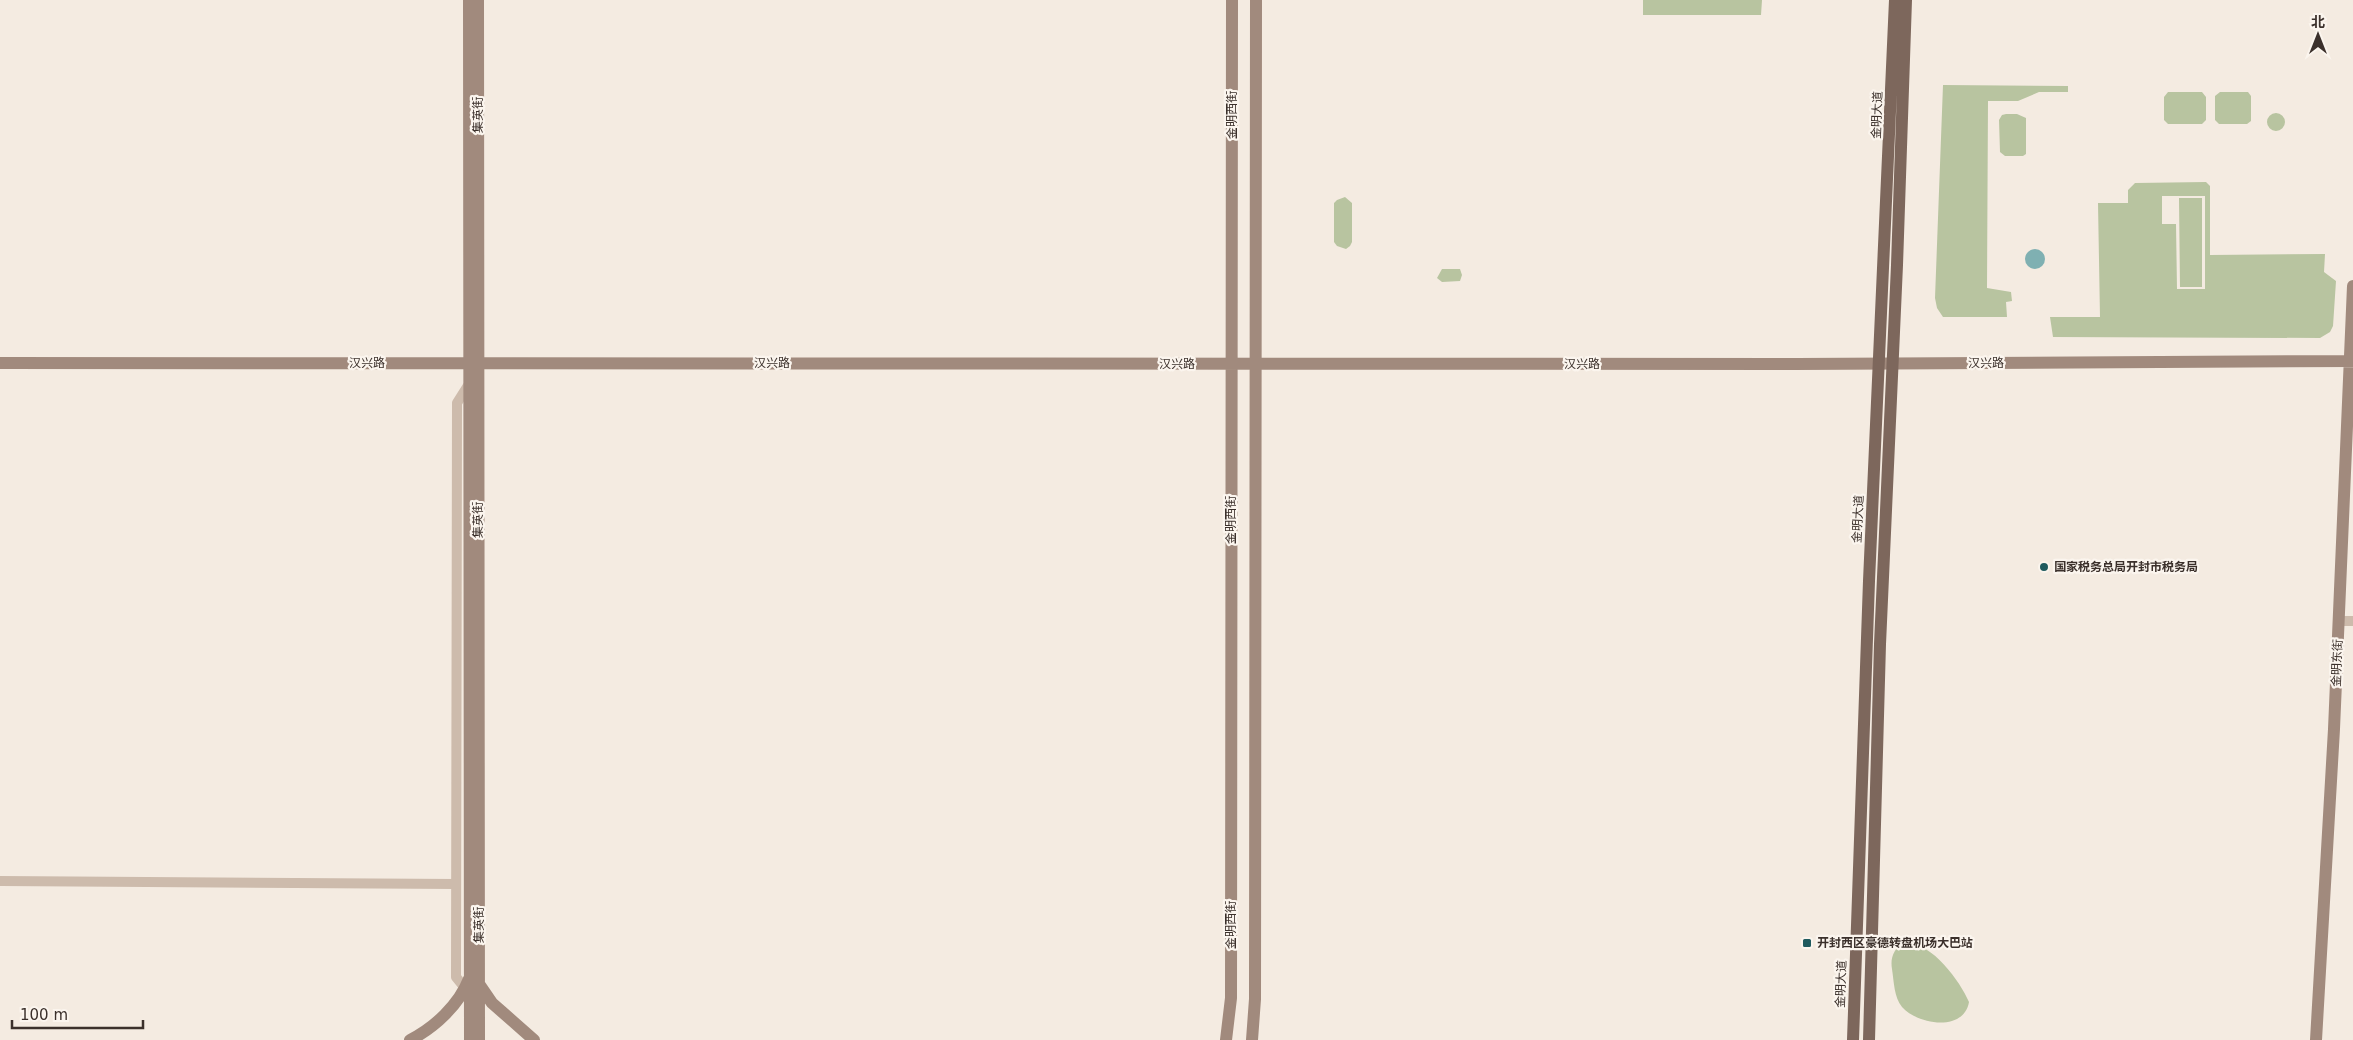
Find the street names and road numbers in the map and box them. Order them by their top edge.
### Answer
street label: 金明西街 [1225,91,1239,139]
street label: 金明大道 [1869,91,1885,139]
street label: 集英街 [471,97,485,133]
street label: 汉兴路 [349,356,385,370]
street label: 汉兴路 [754,356,790,370]
street label: 汉兴路 [1968,356,2004,370]
street label: 汉兴路 [1159,357,1195,371]
street label: 汉兴路 [1564,357,1600,371]
street label: 金明大道 [1850,495,1866,543]
street label: 金明西街 [1224,496,1238,544]
street label: 集英街 [471,502,485,538]
street label: 金明东街 [2329,639,2345,687]
street label: 金明西街 [1224,901,1238,949]
street label: 集英街 [472,907,486,943]
street label: 金明大道 [1833,960,1849,1008]

